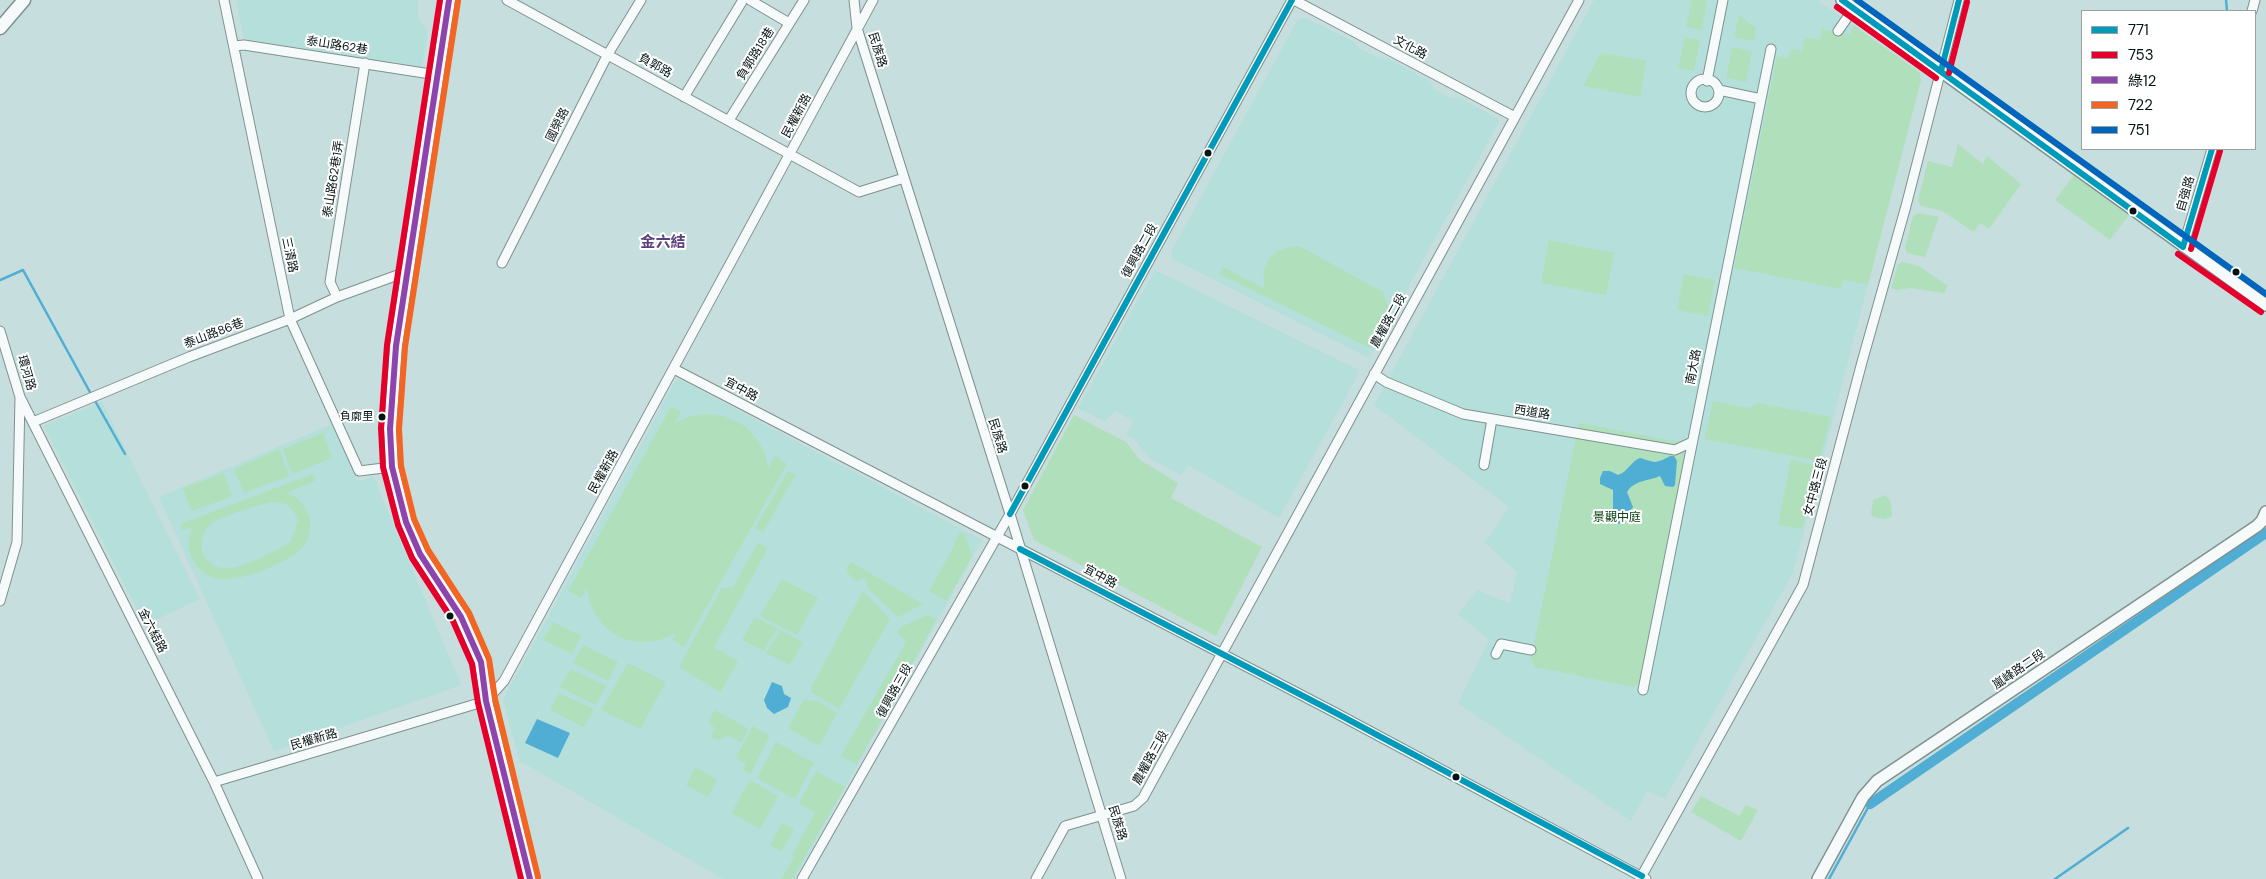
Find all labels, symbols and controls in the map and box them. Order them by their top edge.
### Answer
legend [2081,10,2256,150]
text: 771 [2128,20,2149,40]
street label: 負郭路18巷 [734,25,778,83]
street label: 民族路 [865,31,889,69]
street label: 文化路 [1391,33,1429,63]
street label: 泰山路62巷 [305,34,369,58]
text: 753 [2128,45,2154,65]
street label: 負郭路 [636,51,674,81]
text: 綠12 [2128,71,2156,91]
street label: 民權新路 [779,91,815,141]
text: 722 [2128,95,2153,115]
street label: 國榮路 [543,106,573,144]
text: 751 [2128,120,2149,140]
street label: 泰山路62巷1弄 [321,139,347,219]
unlabelled marker [1203,148,1213,158]
street label: 自強路 [2174,175,2198,213]
unlabelled marker [2128,206,2138,216]
street label: 復興路二段 [1119,221,1161,281]
district label: 金六結 [641,234,685,252]
street label: 三清路 [278,236,300,274]
unlabelled marker [2231,267,2241,277]
street label: 農權路二段 [1368,291,1410,351]
street label: 泰山路86巷 [182,316,246,352]
street label: 南大路 [1683,348,1705,386]
street label: 環河路 [14,354,38,392]
street label: 宜中路 [722,375,760,405]
street label: 西道路 [1513,403,1551,423]
place label: 負廓里 [340,410,373,424]
marker: 負廓里 [377,412,387,422]
street label: 民族路 [985,417,1009,455]
street label: 民權新路 [586,448,622,496]
street label: 女中路三段 [1801,456,1831,518]
unlabelled marker [1020,481,1030,491]
park label: 景觀中庭 [1593,511,1641,525]
street label: 宜中路 [1081,562,1119,592]
street label: 金六結路 [135,606,169,656]
unlabelled marker [445,611,455,621]
street label: 嵐峰路二段 [1990,647,2048,693]
street label: 復興路三段 [874,661,916,721]
street label: 民權新路 [289,726,339,754]
street label: 農權路三段 [1130,728,1172,788]
unlabelled marker [1451,772,1461,782]
street label: 民族路 [1105,804,1129,842]

